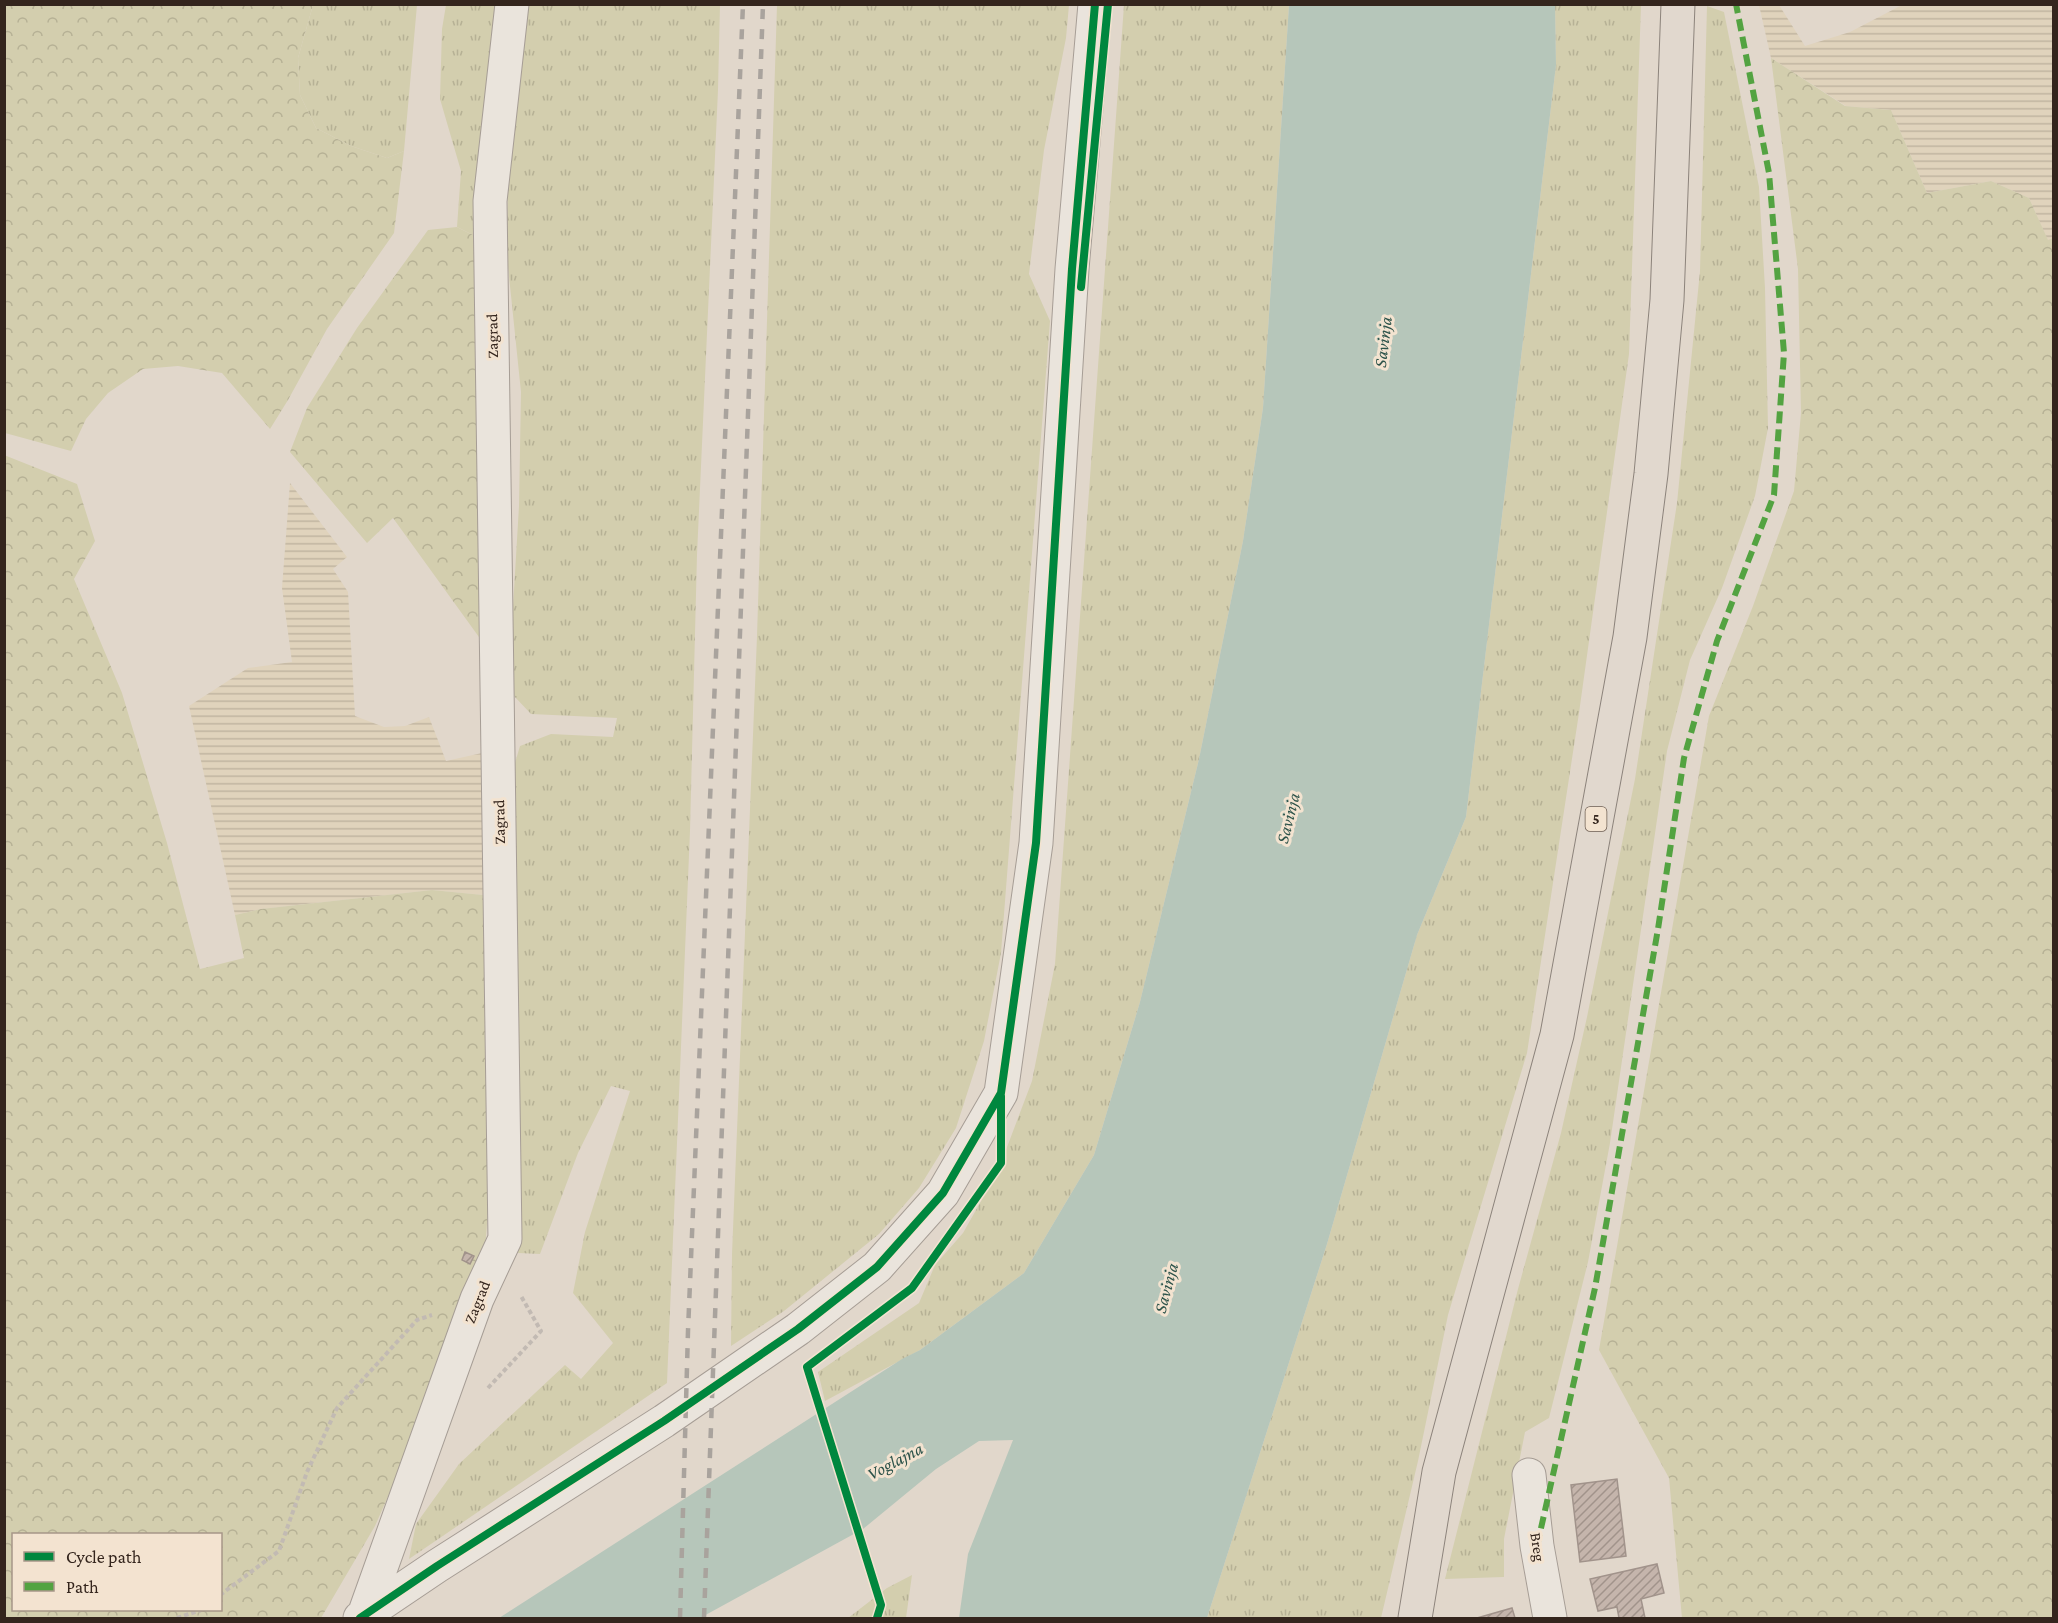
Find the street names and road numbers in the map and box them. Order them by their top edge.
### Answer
street label: Zagrad [483,313,502,358]
street label: Zagrad [490,799,509,844]
road number: 5 [1586,807,1606,831]
street label: Zagrad [461,1278,494,1326]
street label: Breg [1526,1531,1549,1563]

